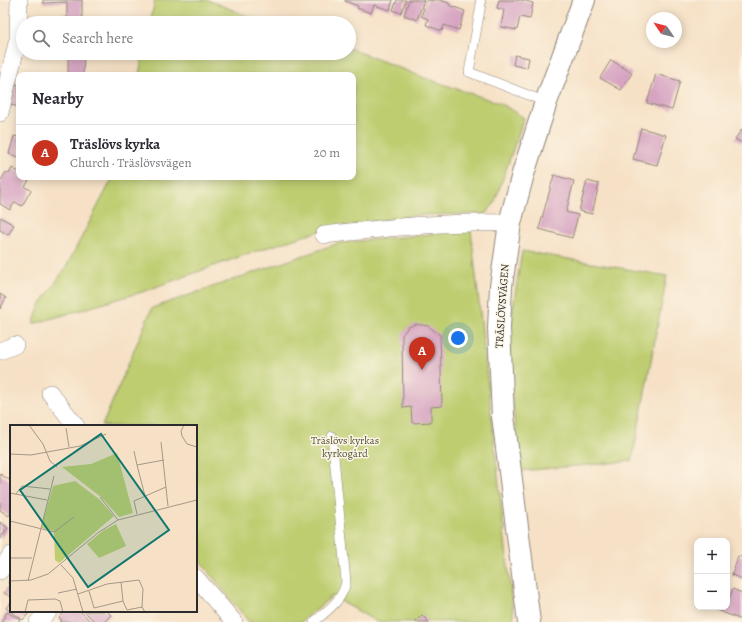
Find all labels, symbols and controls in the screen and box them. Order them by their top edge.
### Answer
north arrow [646,12,682,48]
search box [16,16,356,60]
icon: search [30,27,52,49]
text: Search here [62,28,133,48]
text: Nearby [32,87,83,110]
text: Träslövs kyrka [70,134,160,154]
text: A [41,144,49,161]
text: 20 m [314,144,340,161]
text: Church · Träslövsvägen [70,154,192,171]
street label: TRÄSLÖVSVÄGEN [492,263,512,349]
your location [448,328,468,348]
pin: A [409,337,435,370]
inset map [10,425,197,612]
park label: Träslövs kyrkas kyrkogård [311,433,379,461]
map controls [694,538,730,610]
button: + [694,538,730,574]
button: − [694,574,730,610]

